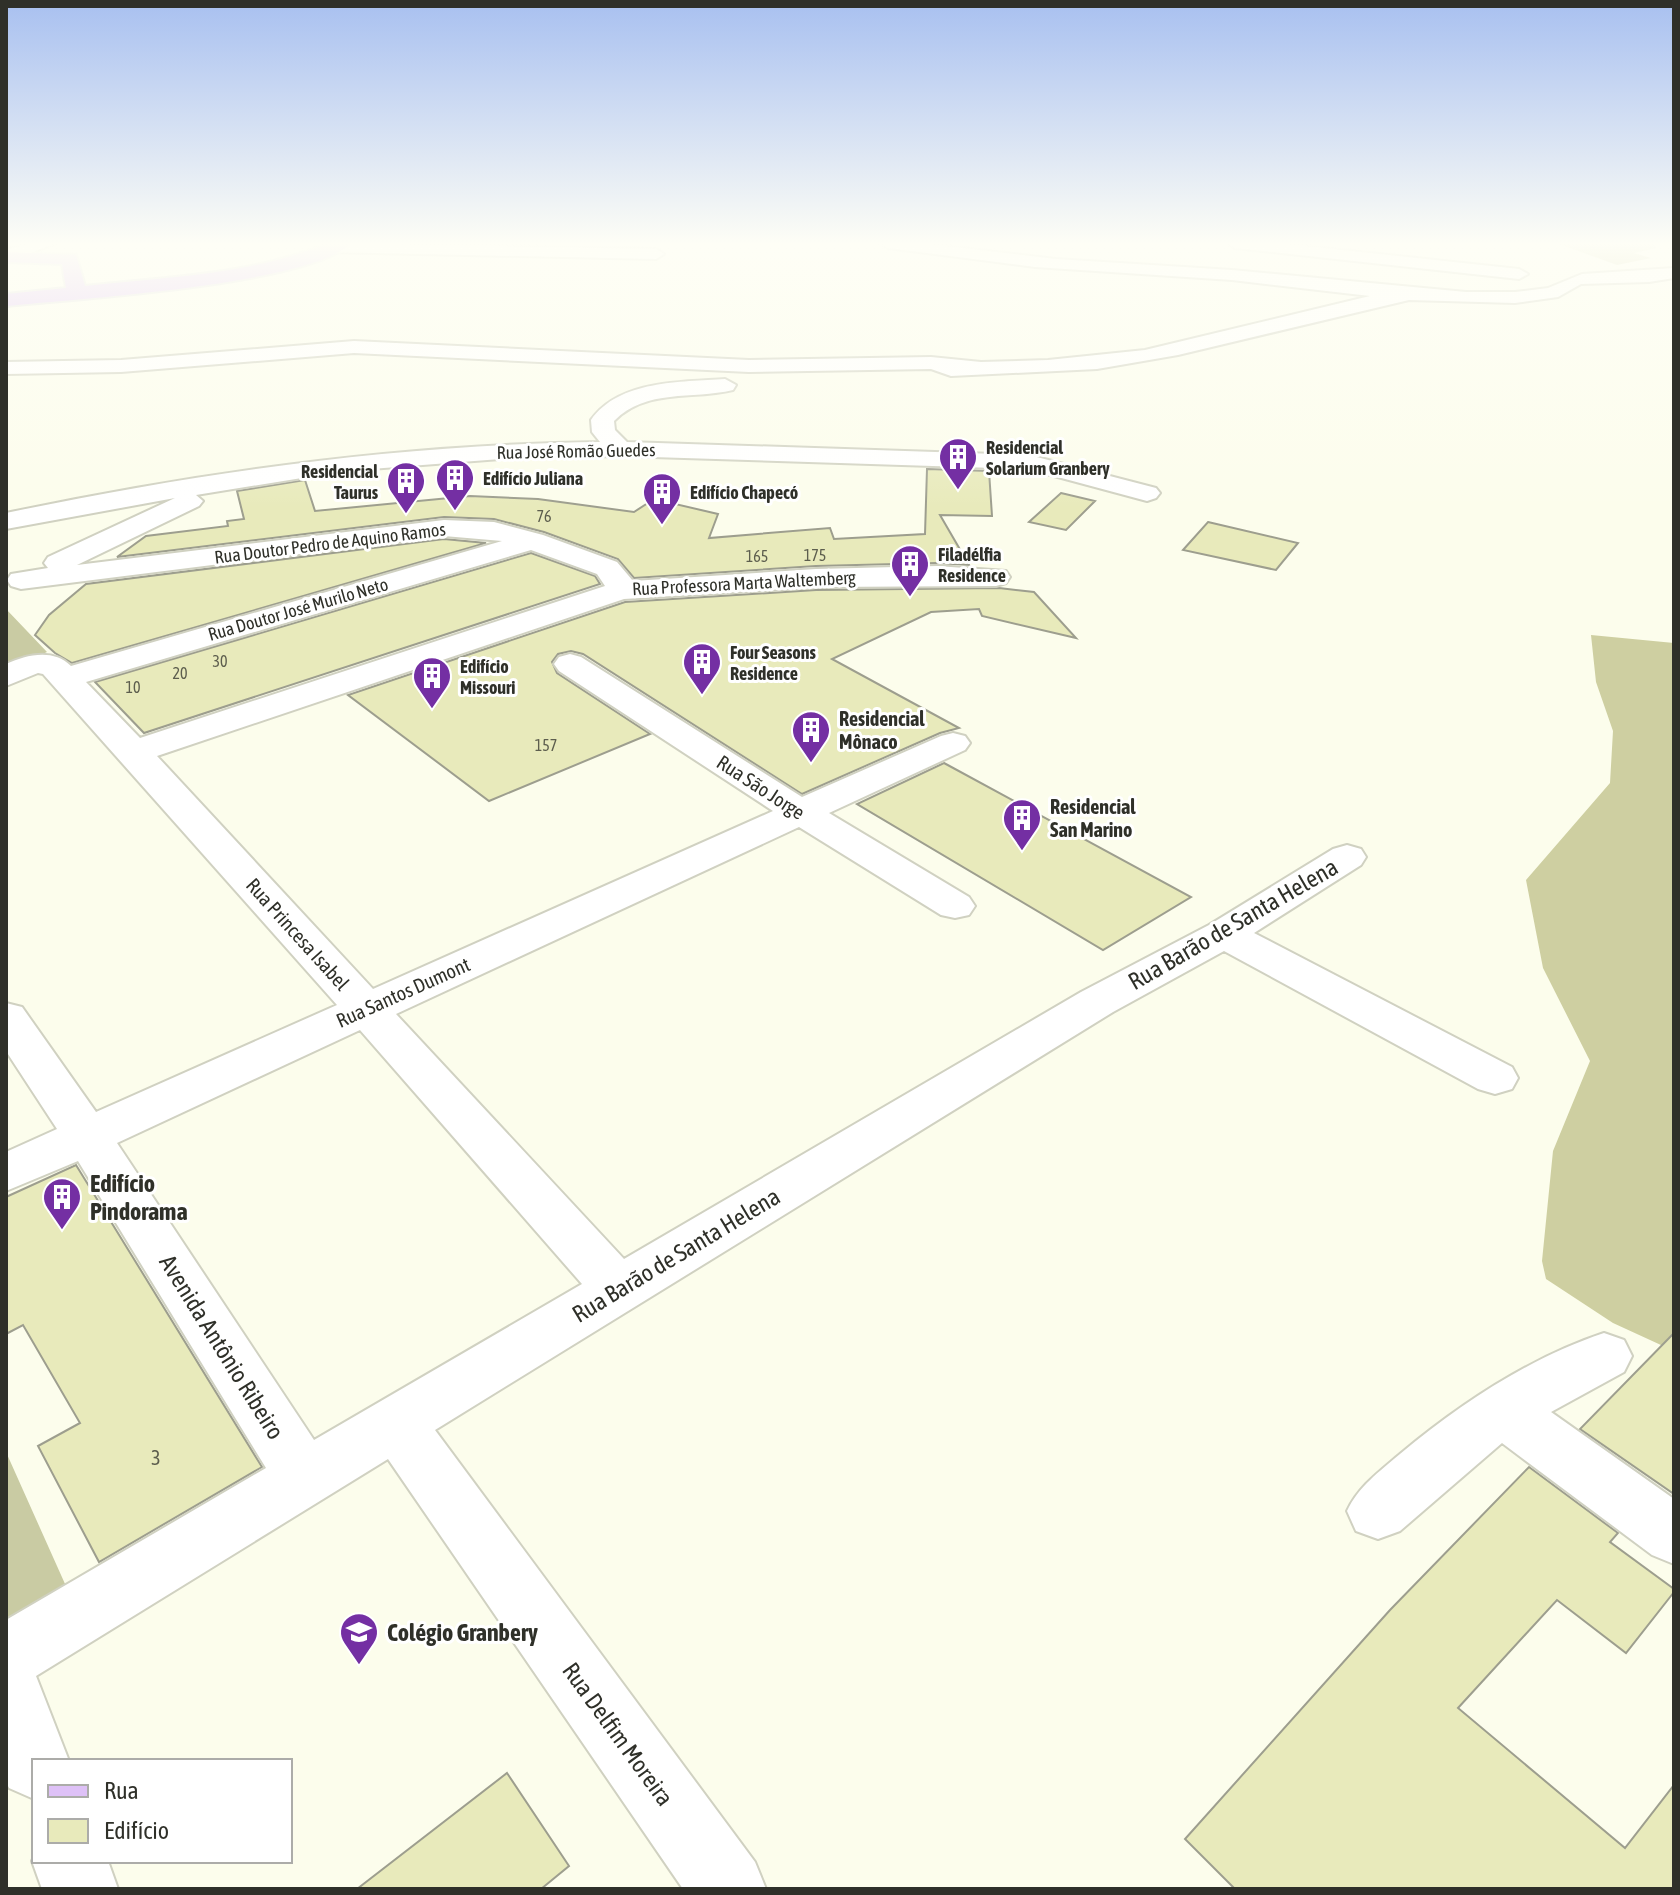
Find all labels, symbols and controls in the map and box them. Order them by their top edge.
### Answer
building icon: Residencial Solarium Granbery [937,436,979,491]
place label: Residencial Solarium Granbery [986,437,1110,479]
street label: Rua José Romão Guedes [496,439,656,463]
building icon: Edifício Juliana [434,457,476,512]
building icon: Residencial Taurus [385,460,427,515]
place label: Residencial Taurus [301,461,379,503]
place label: Edifício Juliana [483,468,583,489]
building icon: Edifício Chapecó [641,471,683,526]
place label: Edifício Chapecó [690,482,798,503]
house number: 76 [536,507,552,525]
street label: Rua Doutor Pedro de Aquino Ramos [213,518,447,568]
building icon: Filadélfia Residence [889,543,931,598]
place label: Filadélfia Residence [938,544,1006,586]
house number: 175 [804,546,826,564]
house number: 165 [746,547,768,565]
street label: Rua Professora Marta Waltemberg [632,567,857,599]
street label: Rua Doutor José Murilo Neto [206,573,390,645]
building icon: Four Seasons Residence [681,641,723,696]
place label: Four Seasons Residence [730,642,816,684]
house number: 30 [212,652,228,670]
building icon: Edifício Missouri [411,655,453,710]
place label: Edifício Missouri [460,656,516,698]
house number: 20 [172,664,188,682]
house number: 10 [125,678,141,696]
place label: Residencial Mônaco [839,707,925,753]
building icon: Residencial Mônaco [790,709,832,764]
house number: 157 [535,736,557,754]
street label: Rua São Jorge [713,750,809,824]
place label: Residencial San Marino [1050,795,1136,841]
building icon: Residencial San Marino [1001,797,1043,852]
street label: Rua Barão de Santa Helena [1123,853,1343,995]
street label: Rua Princesa Isabel [242,873,355,995]
street label: Rua Santos Dumont [333,952,474,1032]
place label: Edifício Pindorama [90,1170,188,1225]
building icon: Edifício Pindorama [41,1176,83,1231]
street label: Rua Barão de Santa Helena [567,1182,785,1328]
street label: Avenida Antônio Ribeiro [154,1250,290,1444]
house number: 3 [151,1446,161,1469]
school or university icon: Colégio Granbery [338,1611,380,1666]
place label: Colégio Granbery [387,1619,538,1646]
street label: Rua Delfim Moreira [557,1657,679,1811]
legend [32,1759,292,1863]
text: Rua [104,1777,139,1804]
text: Edifício [104,1817,169,1844]

